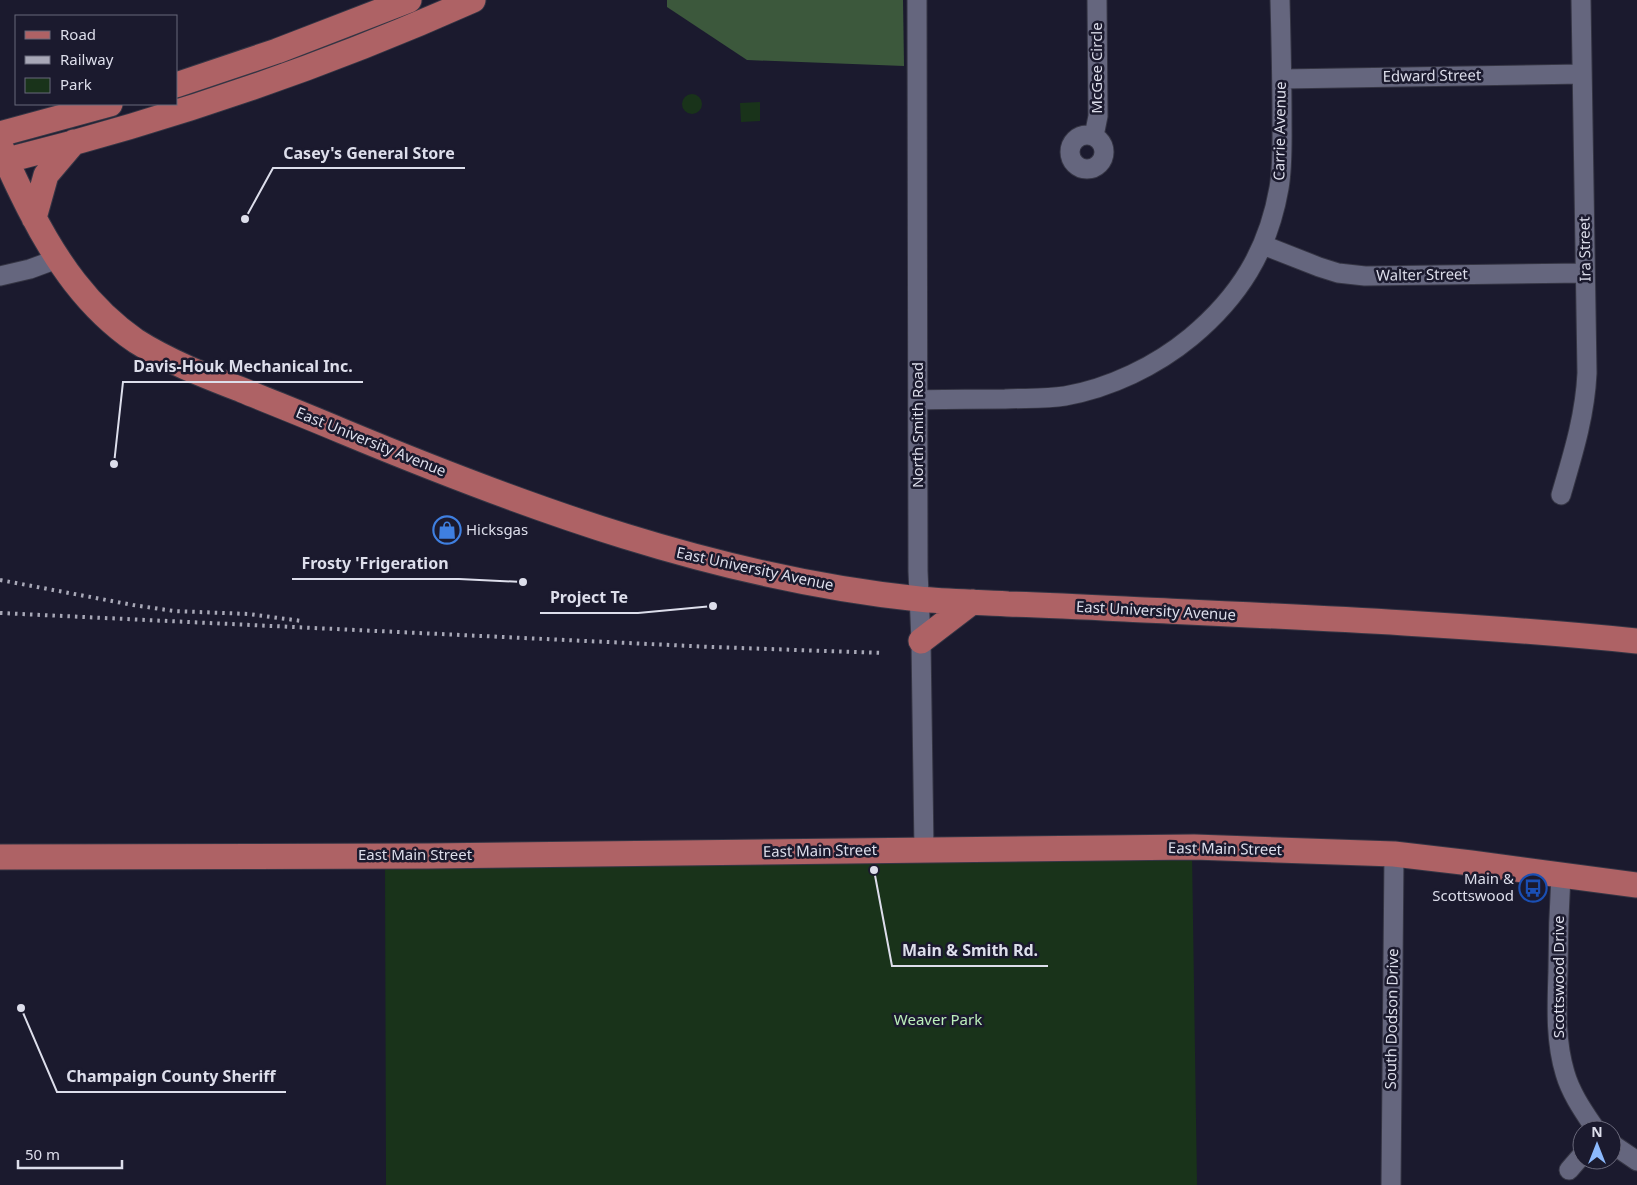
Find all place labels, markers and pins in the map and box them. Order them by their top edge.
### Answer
callout: Casey's General Store [273,137,465,168]
callout: Davis-Houk Mechanical Inc. [123,351,363,382]
shop icon: Hicksgas [432,515,462,545]
place label: Hicksgas [466,519,528,539]
callout: Frosty 'Frigeration [292,548,459,579]
callout: Project Te [540,582,638,613]
place label: Main & Scottswood [1432,868,1514,905]
bus stop icon: Main & Scottswood [1518,873,1548,903]
callout: Main & Smith Rd. [892,935,1048,966]
callout: Champaign County Sheriff [57,1061,286,1092]

